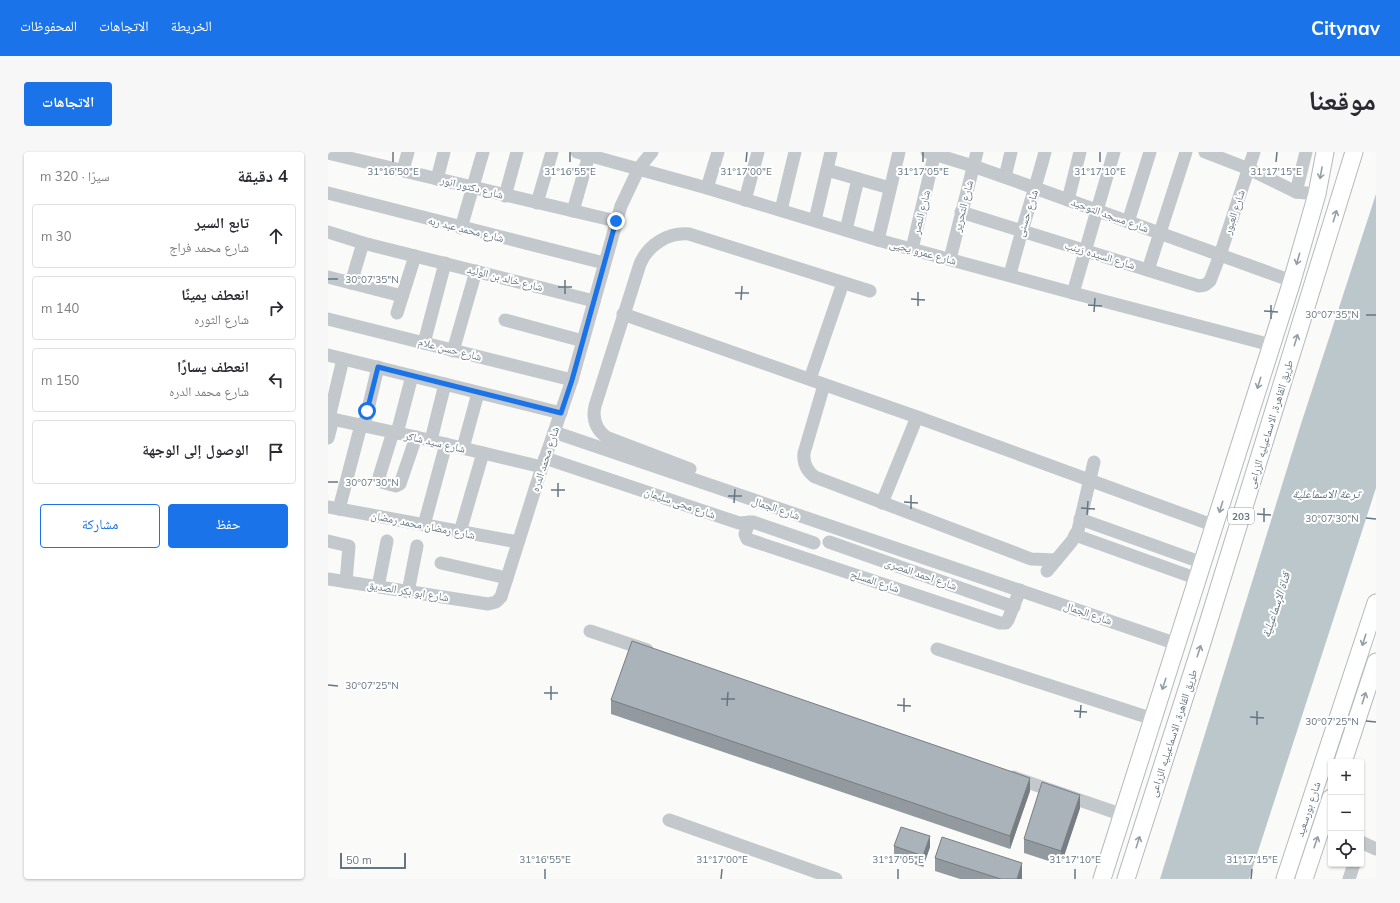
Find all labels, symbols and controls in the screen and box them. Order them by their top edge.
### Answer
text: Citynav [1311,16,1380,40]
text: المحفوظات [20,17,77,35]
text: الاتجاهات [99,17,149,35]
text: الخريطة [171,17,212,35]
button: الاتجاهات [24,82,112,126]
text: موقعنا [1308,82,1376,117]
text: 4 دقيقة [237,165,288,186]
text: 31°16'50"E [367,165,419,178]
text: 31°16'55"E [544,165,596,178]
text: 31°17'00"E [720,165,772,178]
text: 31°17'05"E [897,165,949,178]
text: 31°17'10"E [1074,165,1126,178]
text: 31°17'15"E [1250,165,1302,178]
one-way arrow [1317,166,1325,179]
text: سيرًا · 320 m [40,168,110,184]
street label: شارع دكتور انور [438,172,505,202]
street label: شارع التحرير [950,179,976,234]
street label: شارع النصر [909,188,933,236]
street label: شارع حسنى [1013,188,1041,238]
street label: شارع العبور [1220,188,1248,237]
street label: شارع مسجد التوحيد [1069,194,1151,236]
one-way arrow [1332,210,1339,223]
route end [607,212,625,230]
text: تابع السير [195,213,249,232]
street label: شارع محمد عبد ربه [427,213,505,245]
icon: ahead [265,225,287,247]
text: 30 m [41,228,71,244]
street label: شارع عمرو يحيى [888,236,958,268]
street label: شارع السيده زينب [1063,238,1137,272]
text: شارع محمد فراج [169,239,249,255]
one-way arrow [1294,252,1301,265]
street label: شارع خالد بن الوليد [466,262,544,294]
text: 30°07'35"N [345,273,399,286]
text: انعطف يمينًا [181,285,249,304]
icon: right [265,297,287,319]
text: 140 m [41,300,79,316]
text: 30°07'35"N [1305,308,1359,321]
text: شارع الثوره [194,311,249,327]
street label: شارع حسن علام [417,334,483,364]
one-way arrow [1293,334,1300,347]
text: انعطف يسارًا [177,357,249,376]
street label: طريق القاهرة, الاسماعيليه الزراعى [1244,358,1296,490]
icon: left [265,369,287,391]
text: 150 m [41,372,79,388]
one-way arrow [1255,376,1262,389]
text: شارع محمد الدره [169,383,249,399]
route start [358,402,376,420]
street label: شارع محمد الدره [528,425,562,493]
street label: شارع سيد شاكر [402,428,467,456]
text: الوصول إلى الوجهة [142,440,249,459]
icon: arrive [265,441,287,463]
text: 30°07'30"N [345,476,399,489]
street label: شارع محى سليمان [643,484,717,522]
water label: ترعة الاسماعلية [1292,486,1362,501]
street label: شارع الجمال [750,493,802,523]
one-way arrow [1217,500,1224,513]
button: مشاركة [40,504,160,548]
button: حفظ [168,504,288,548]
street label: شارع رمضان محمد رمضان [370,508,476,542]
road number: 203 [1228,508,1254,524]
text: 30°07'30"N [1305,512,1359,525]
street label: شارع احمد المصرى [883,555,959,593]
street label: شارع المسلح [849,567,901,595]
water label: قناة الإسماعيلية [1258,569,1294,639]
street label: شارع ابو بكر الصديق [366,578,450,604]
street label: شارع الجمال [1062,598,1114,628]
one-way arrow [1360,633,1367,646]
one-way arrow [1196,645,1203,658]
street label: طريق القاهرة, الاسماعيليه الزراعى [1146,667,1200,799]
one-way arrow [1160,677,1167,690]
text: 30°07'25"N [345,679,399,692]
one-way arrow [1361,692,1368,705]
text: 30°07'25"N [1305,715,1359,728]
map controls [1328,759,1364,867]
button: + [1328,759,1364,795]
street label: شارع بورسعيد [1293,780,1323,838]
button: − [1328,795,1364,831]
button: locate [1328,831,1364,867]
one-way arrow [1135,836,1142,849]
one-way arrow [1313,836,1321,848]
scale bar [340,851,406,870]
text: 50 m [346,853,372,867]
text: 31°16'55"E [519,853,571,866]
text: 31°17'00"E [696,853,748,866]
text: 31°17'05"E [872,853,924,866]
text: 31°17'10"E [1049,853,1101,866]
text: 31°17'15"E [1226,853,1278,866]

